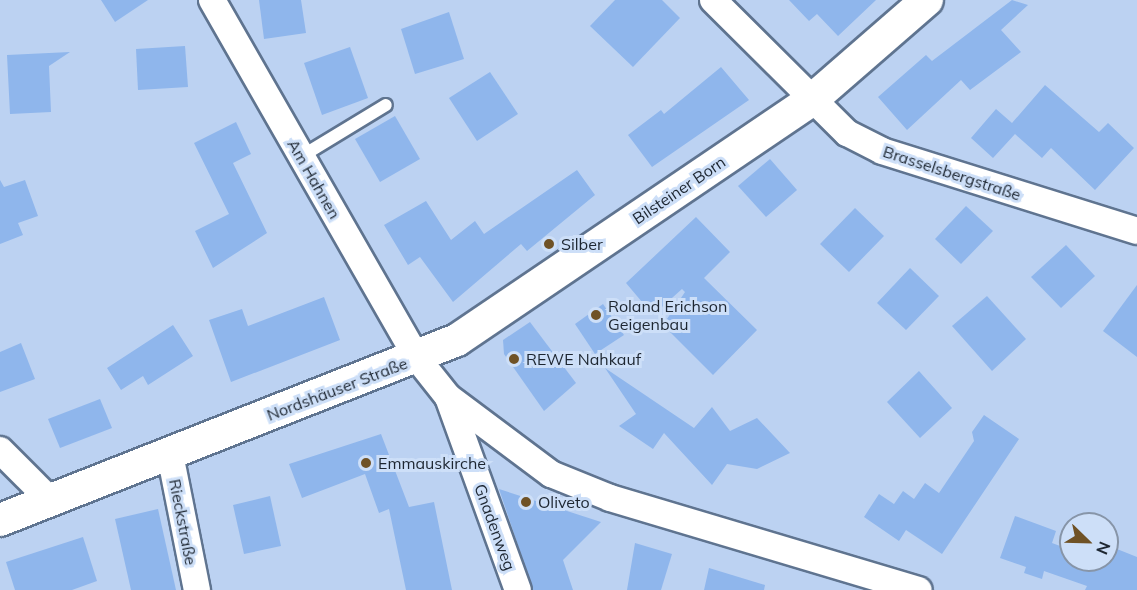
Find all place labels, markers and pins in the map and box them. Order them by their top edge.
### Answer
place label: Silber [561,234,603,254]
marker: Silber [542,237,556,251]
place label: Roland Erichson Geigenbau [608,296,727,334]
marker: Roland Erichson Geigenbau [589,308,603,322]
place label: REWE Nahkauf [526,349,641,369]
marker: REWE Nahkauf [507,352,521,366]
place label: Emmauskirche [378,453,486,473]
marker: Emmauskirche [359,456,373,470]
place label: Oliveto [538,492,590,512]
marker: Oliveto [519,495,533,509]

